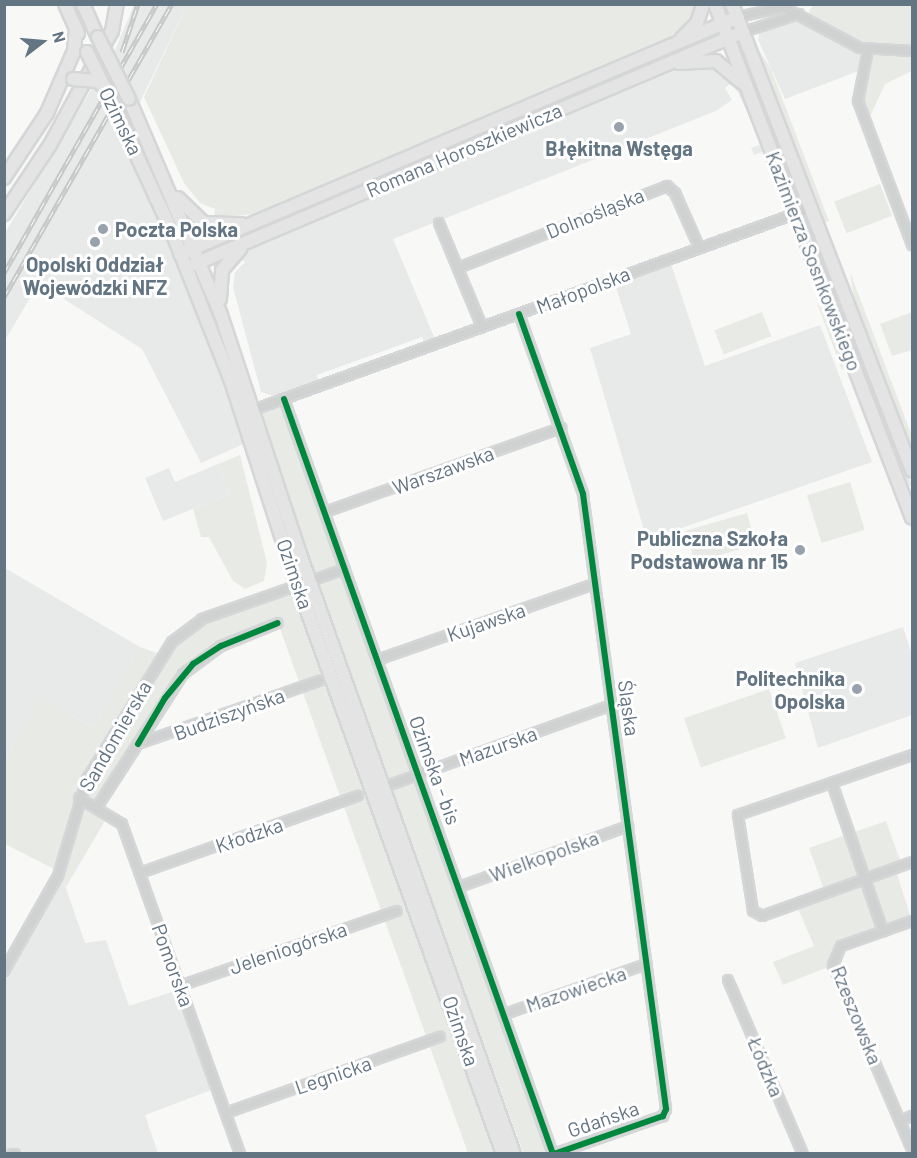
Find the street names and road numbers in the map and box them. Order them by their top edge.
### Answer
street label: Ozimska [94,83,148,159]
street label: Romana Horoszkiewicza [363,98,565,202]
street label: Kazimierza Sosnkowskiego [761,148,867,374]
street label: Dolnośląska [542,182,648,244]
street label: Małopolska [533,261,633,319]
street label: Warszawska [389,441,497,499]
street label: Ozimska [272,536,318,612]
street label: Kujawska [444,597,528,647]
street label: Sandomierska [74,677,156,795]
street label: Śląska [613,679,645,737]
street label: Budziszyńska [170,683,288,745]
street label: Ozimska - bis [404,712,466,828]
street label: Mazurska [456,721,540,771]
street label: Kłodzka [212,812,286,858]
street label: Wielkopolska [486,825,602,887]
street label: Jeleniogórska [226,917,350,979]
street label: Pomorska [147,920,199,1010]
street label: Mazowiecka [523,961,629,1017]
street label: Rzeszowska [826,962,888,1068]
street label: Ozimska [438,993,484,1069]
street label: Łódzka [743,1034,789,1100]
street label: Legnicka [292,1051,374,1099]
street label: Gdańska [564,1096,642,1142]

